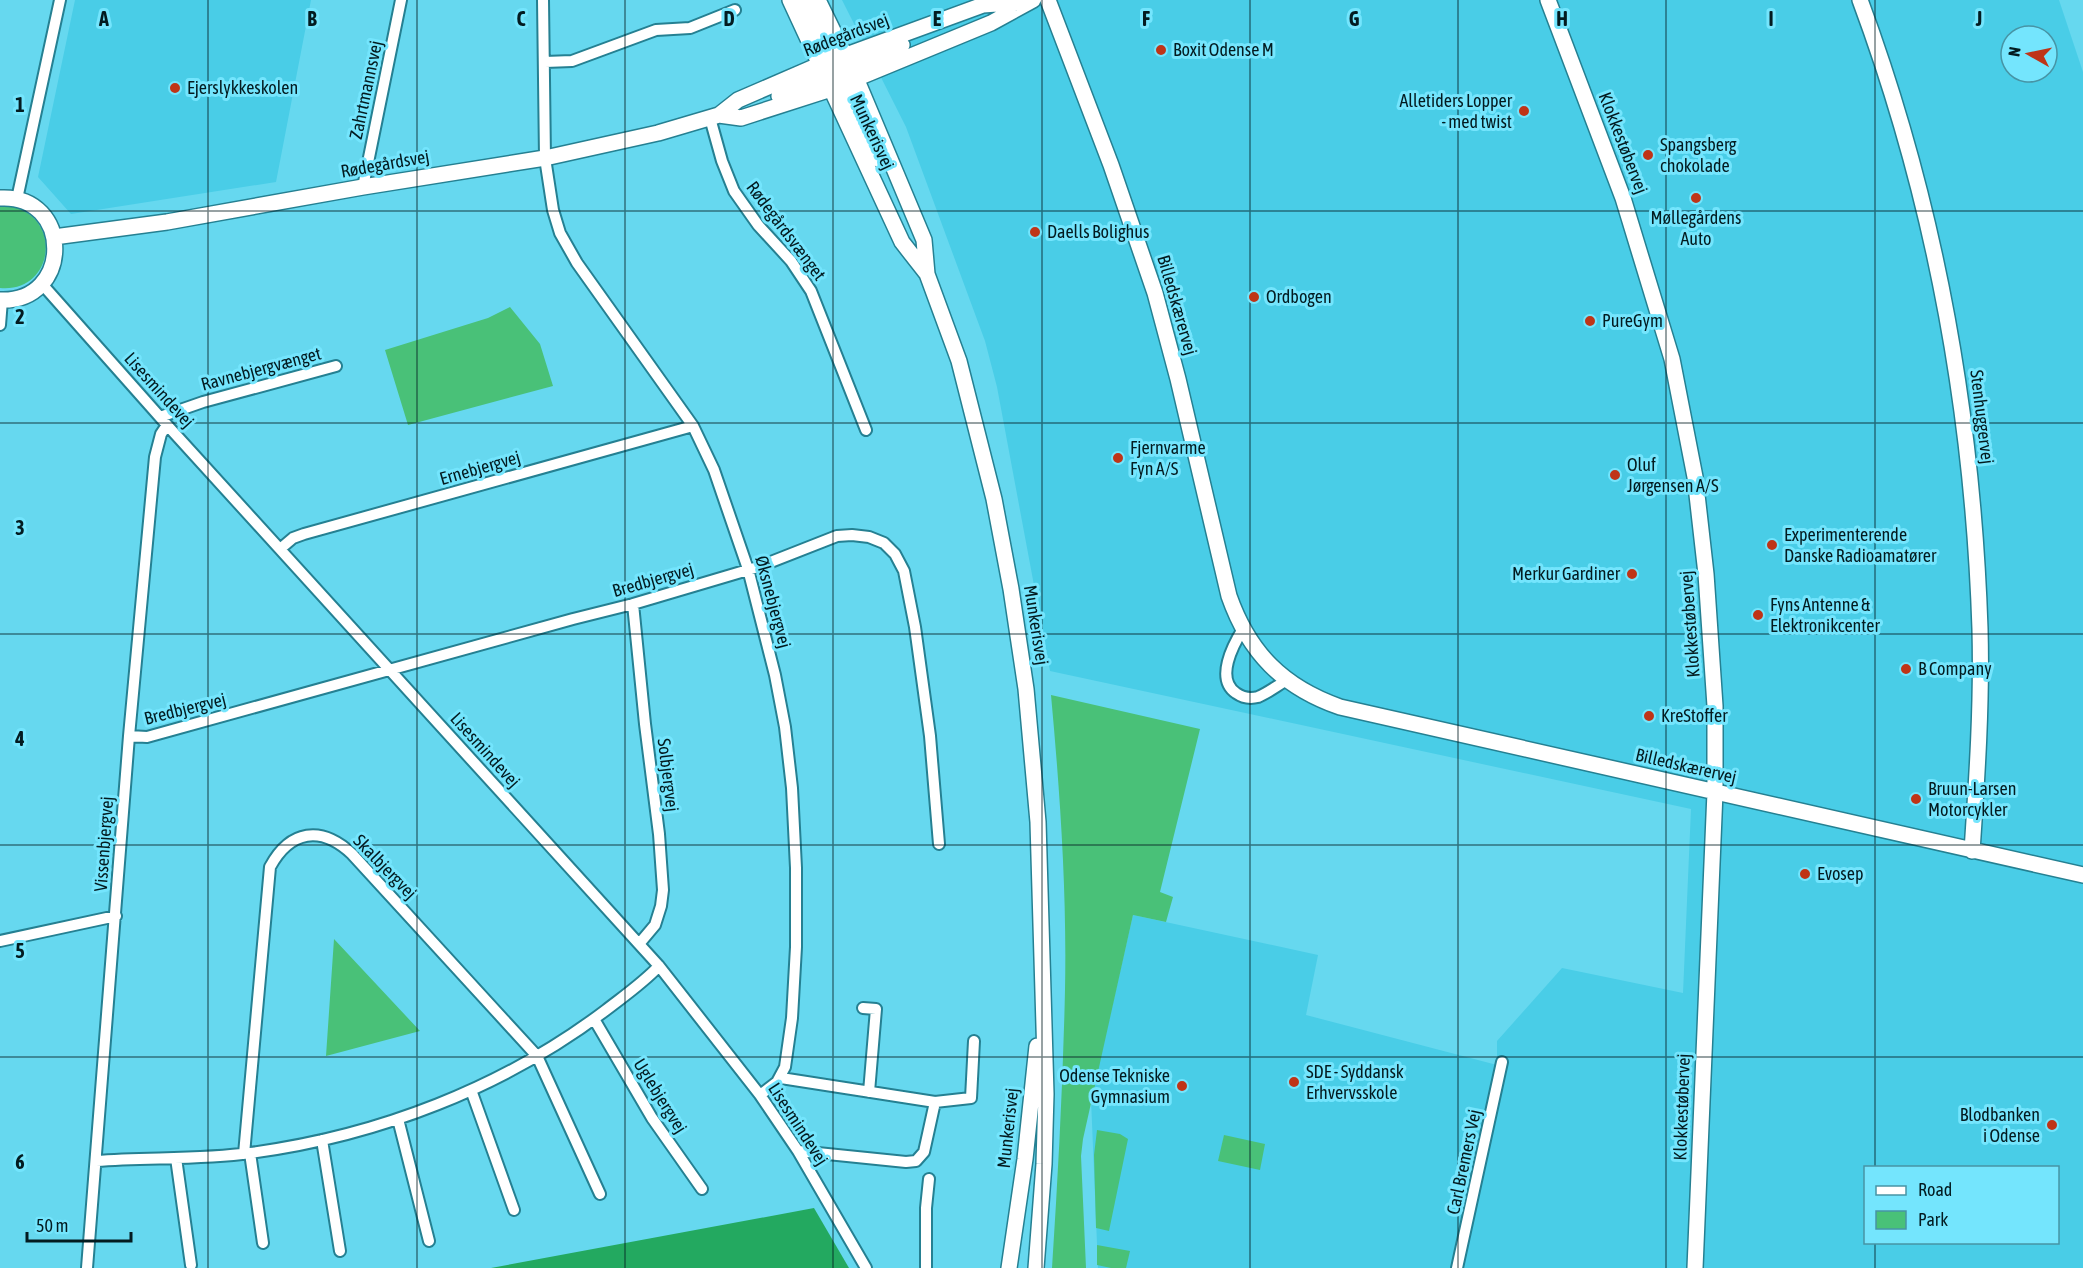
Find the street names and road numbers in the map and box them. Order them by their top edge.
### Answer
street label: Rødegårdsvej [800,9,891,60]
street label: Zahrtmannsvej [345,39,386,141]
street label: Klokkestøbervej [1595,89,1652,196]
street label: Munkerisvej [846,91,899,173]
street label: Rødegårdsvej [339,145,431,182]
street label: Rødegårdsvænget [742,177,830,284]
street label: Billedskærervej [1153,252,1202,357]
street label: Ravnebjergvænget [199,342,323,395]
street label: Lisesmindevej [120,348,199,432]
street label: Stenhuggervej [1966,369,1999,465]
street label: Ernebjergvej [437,446,523,489]
street label: Øksnebjergvej [751,553,796,650]
street label: Bredbjergvej [610,558,696,601]
street label: Klokkestøbervej [1675,570,1704,678]
street label: Munkerisvej [1020,583,1053,666]
street label: Bredbjergvej [142,688,228,729]
street label: Lisesmindevej [446,708,525,792]
street label: Solbjergvej [654,737,683,813]
street label: Billedskærervej [1634,744,1739,787]
street label: Vissenbjergvej [90,796,117,892]
street label: Skalbjergvej [349,830,421,903]
street label: Klokkestøbervej [1669,1053,1694,1161]
street label: Uglebjergvej [629,1055,692,1137]
street label: Lisesmindevej [764,1079,833,1169]
street label: Munkerisvej [993,1087,1022,1169]
street label: Carl Bremers Vej [1442,1107,1485,1216]

